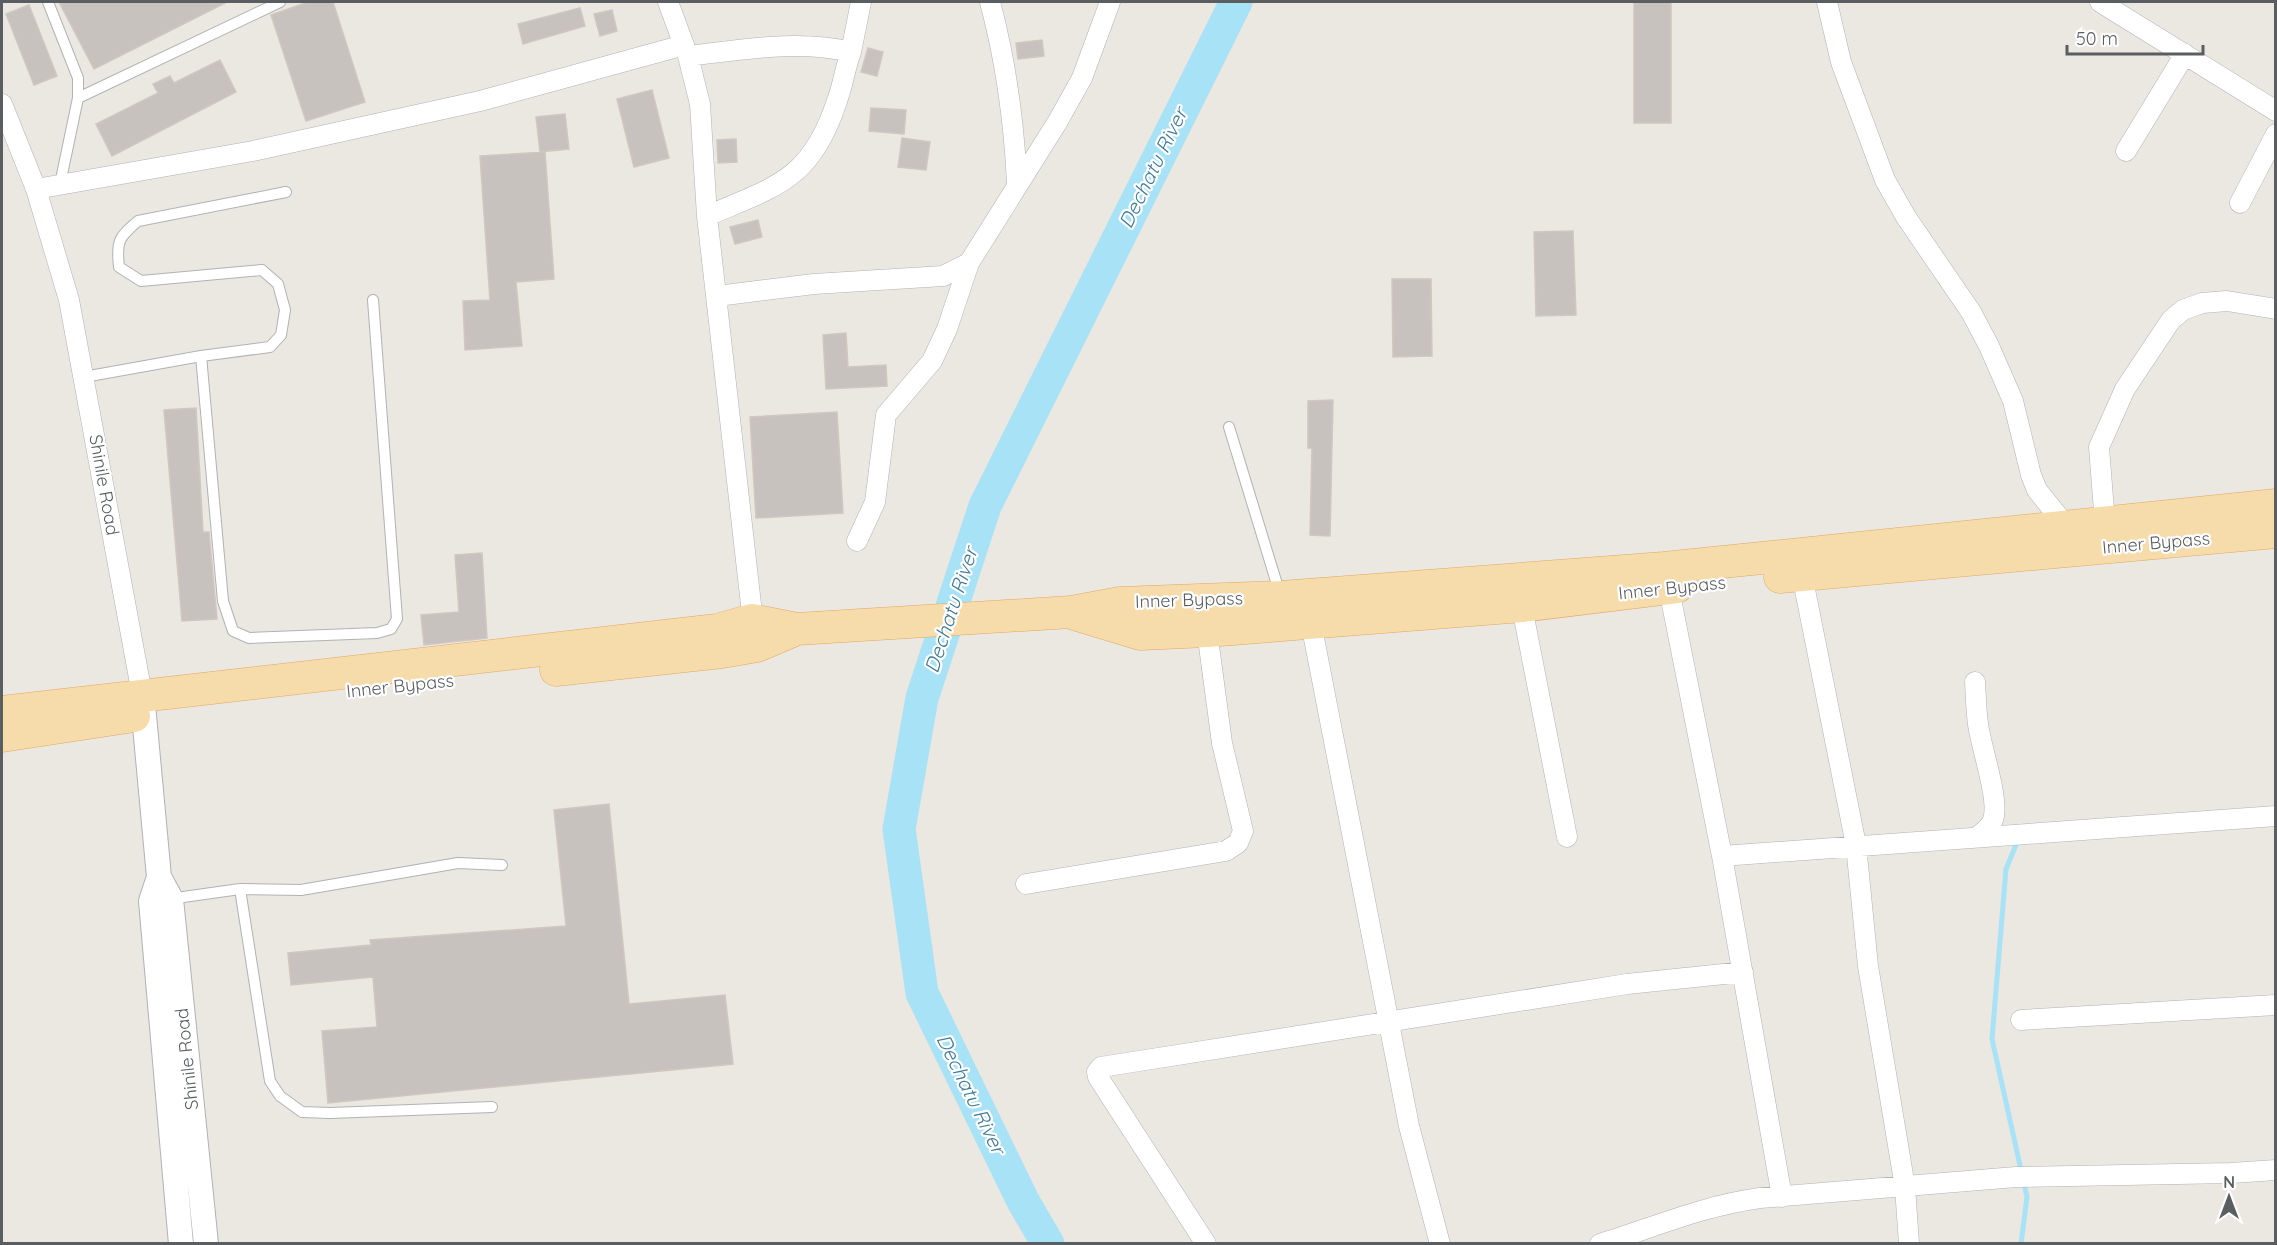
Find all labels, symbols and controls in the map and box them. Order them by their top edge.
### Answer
scale bar [2067,18,2204,56]
text: 50 m [2076,27,2118,50]
water label: Dechatu River [1113,102,1193,232]
street label: Shinile Road [84,433,125,537]
street label: Inner Bypass [2101,526,2211,559]
water label: Dechatu River [918,542,983,676]
street label: Inner Bypass [1617,570,1727,605]
street label: Inner Bypass [1135,586,1243,613]
street label: Inner Bypass [345,668,455,703]
street label: Shinile Road [170,1007,203,1111]
water label: Dechatu River [932,1030,1012,1160]
north arrow [2199,1167,2259,1227]
text: N [2223,1172,2235,1192]

